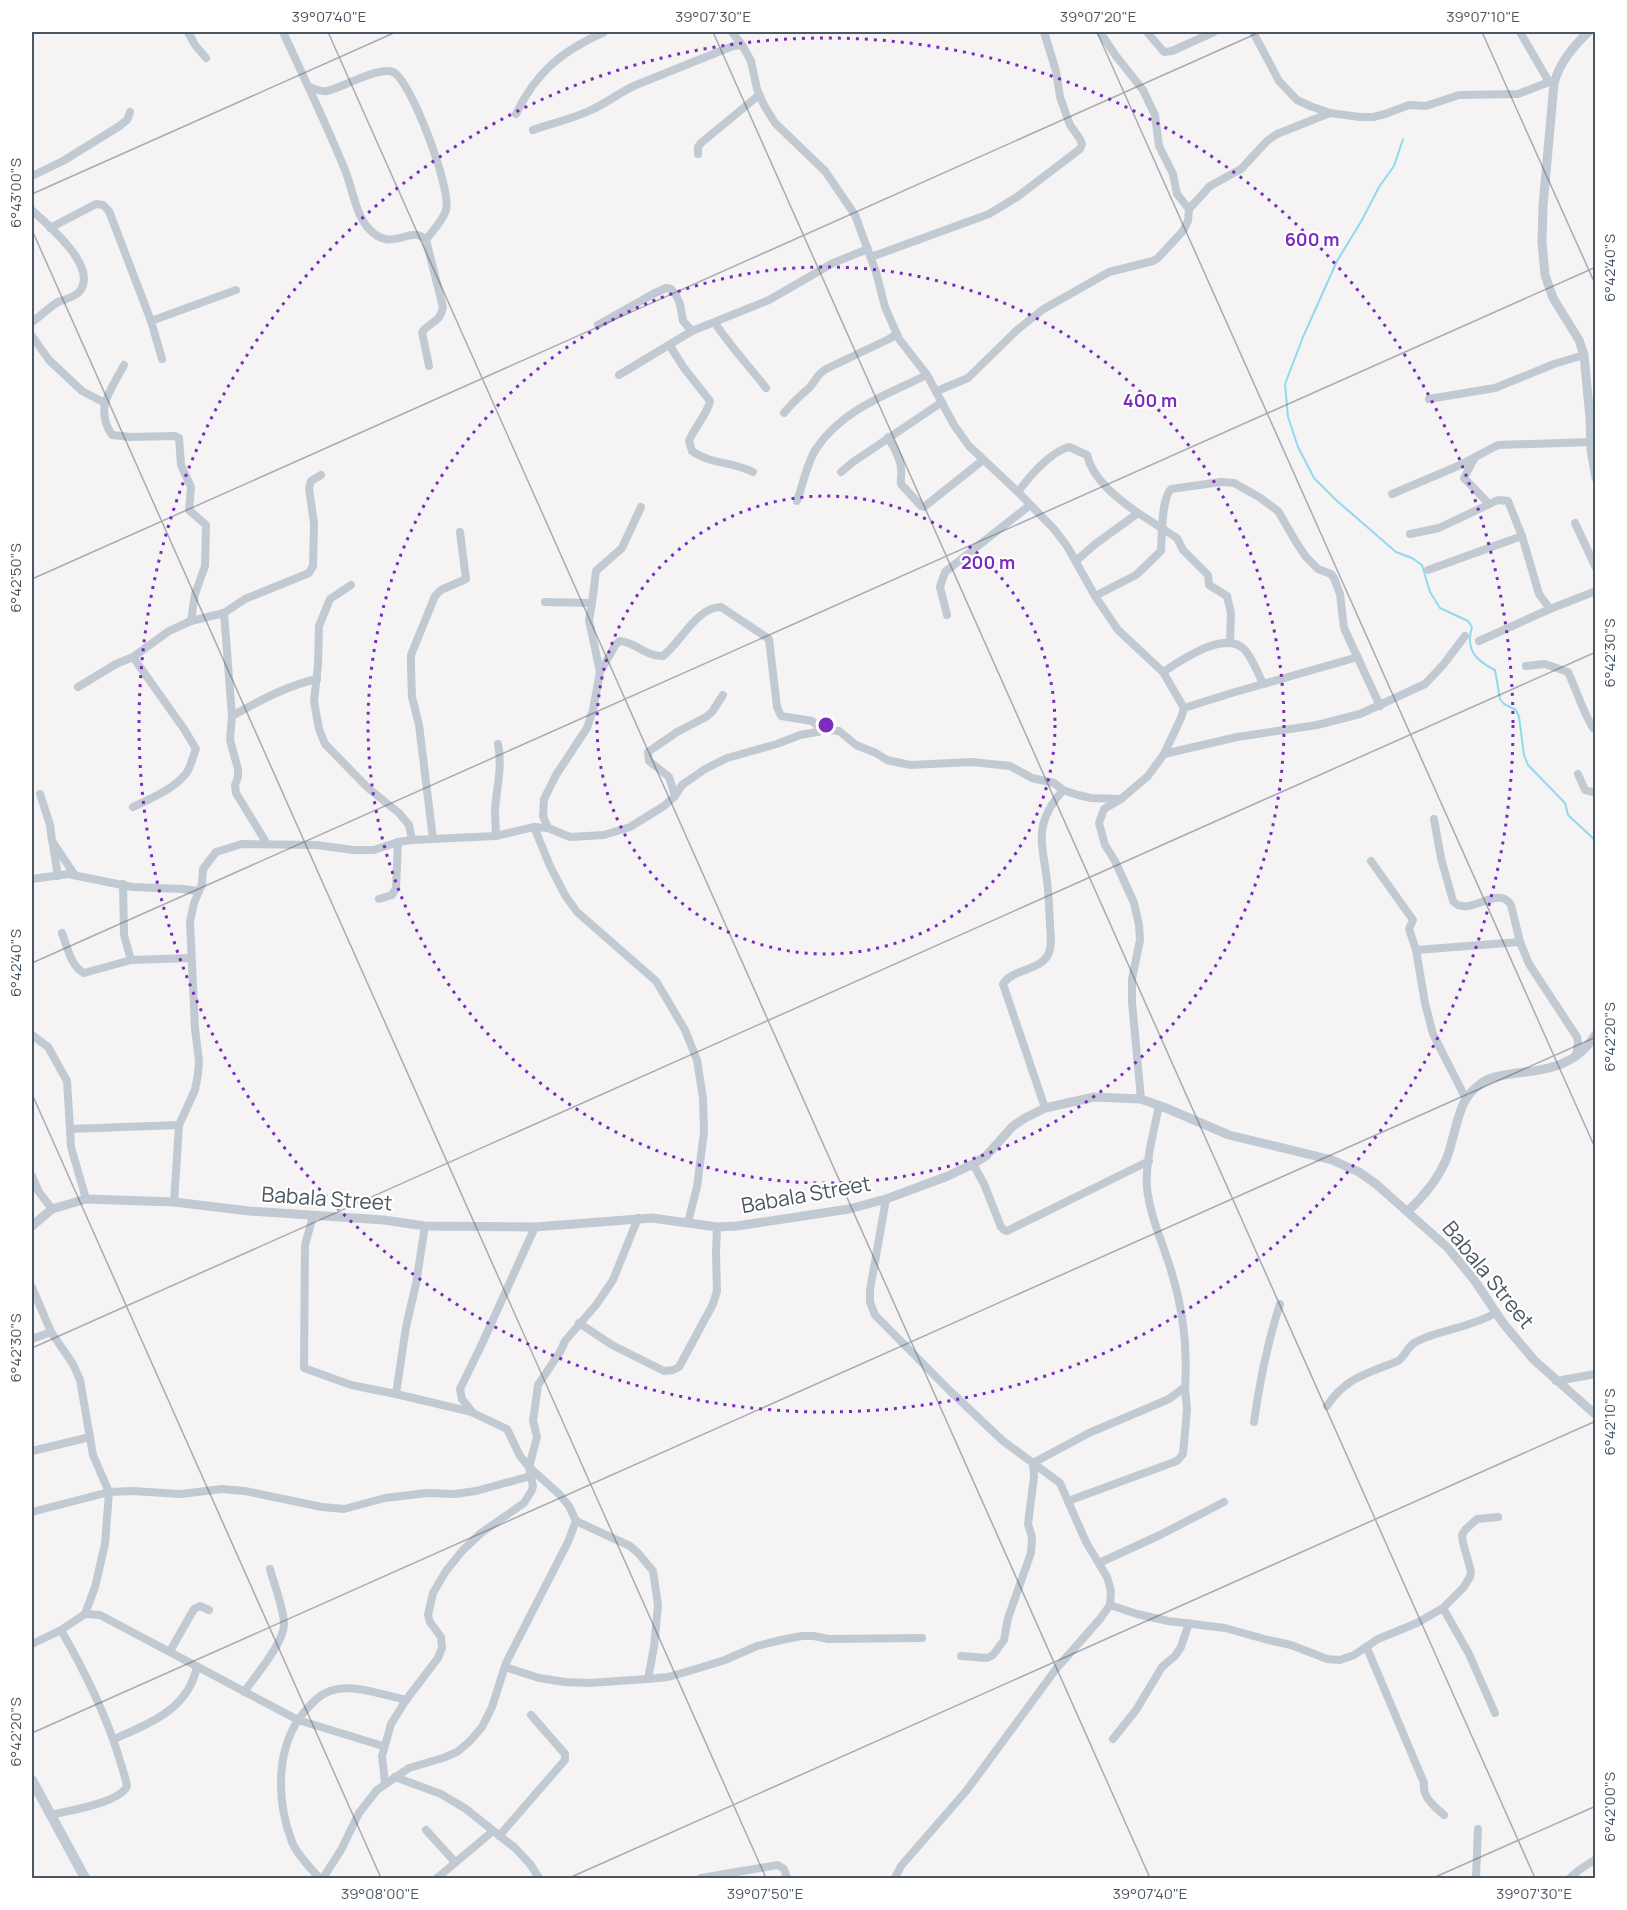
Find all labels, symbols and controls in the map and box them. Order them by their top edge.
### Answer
text: 39°07'40"E [292,6,366,27]
text: 39°07'30"E [675,6,751,27]
text: 39°07'20"E [1060,6,1136,27]
text: 39°07'10"E [1446,6,1520,27]
text: 6°43'00"S [5,158,26,228]
text: 600 m [1285,227,1339,251]
text: 6°42'40"S [1599,234,1620,302]
text: 400 m [1123,388,1177,412]
text: 6°42'50"S [5,543,26,613]
text: 200 m [961,550,1015,574]
text: 6°42'30"S [1599,618,1620,688]
centre of rings [816,715,836,735]
text: 6°42'40"S [5,929,26,997]
text: 6°42'20"S [1599,1002,1620,1072]
street label: Babala Street [739,1169,873,1219]
street label: Babala Street [261,1179,393,1217]
street label: Babala Street [1437,1215,1541,1334]
text: 6°42'30"S [5,1313,26,1383]
text: 6°42'10"S [1599,1389,1620,1455]
text: 6°42'20"S [5,1697,26,1767]
text: 6°42'00"S [1599,1772,1620,1842]
text: 39°08'00"E [341,1883,419,1904]
text: 39°07'50"E [727,1883,803,1904]
text: 39°07'40"E [1113,1883,1187,1904]
text: 39°07'30"E [1496,1883,1572,1904]

